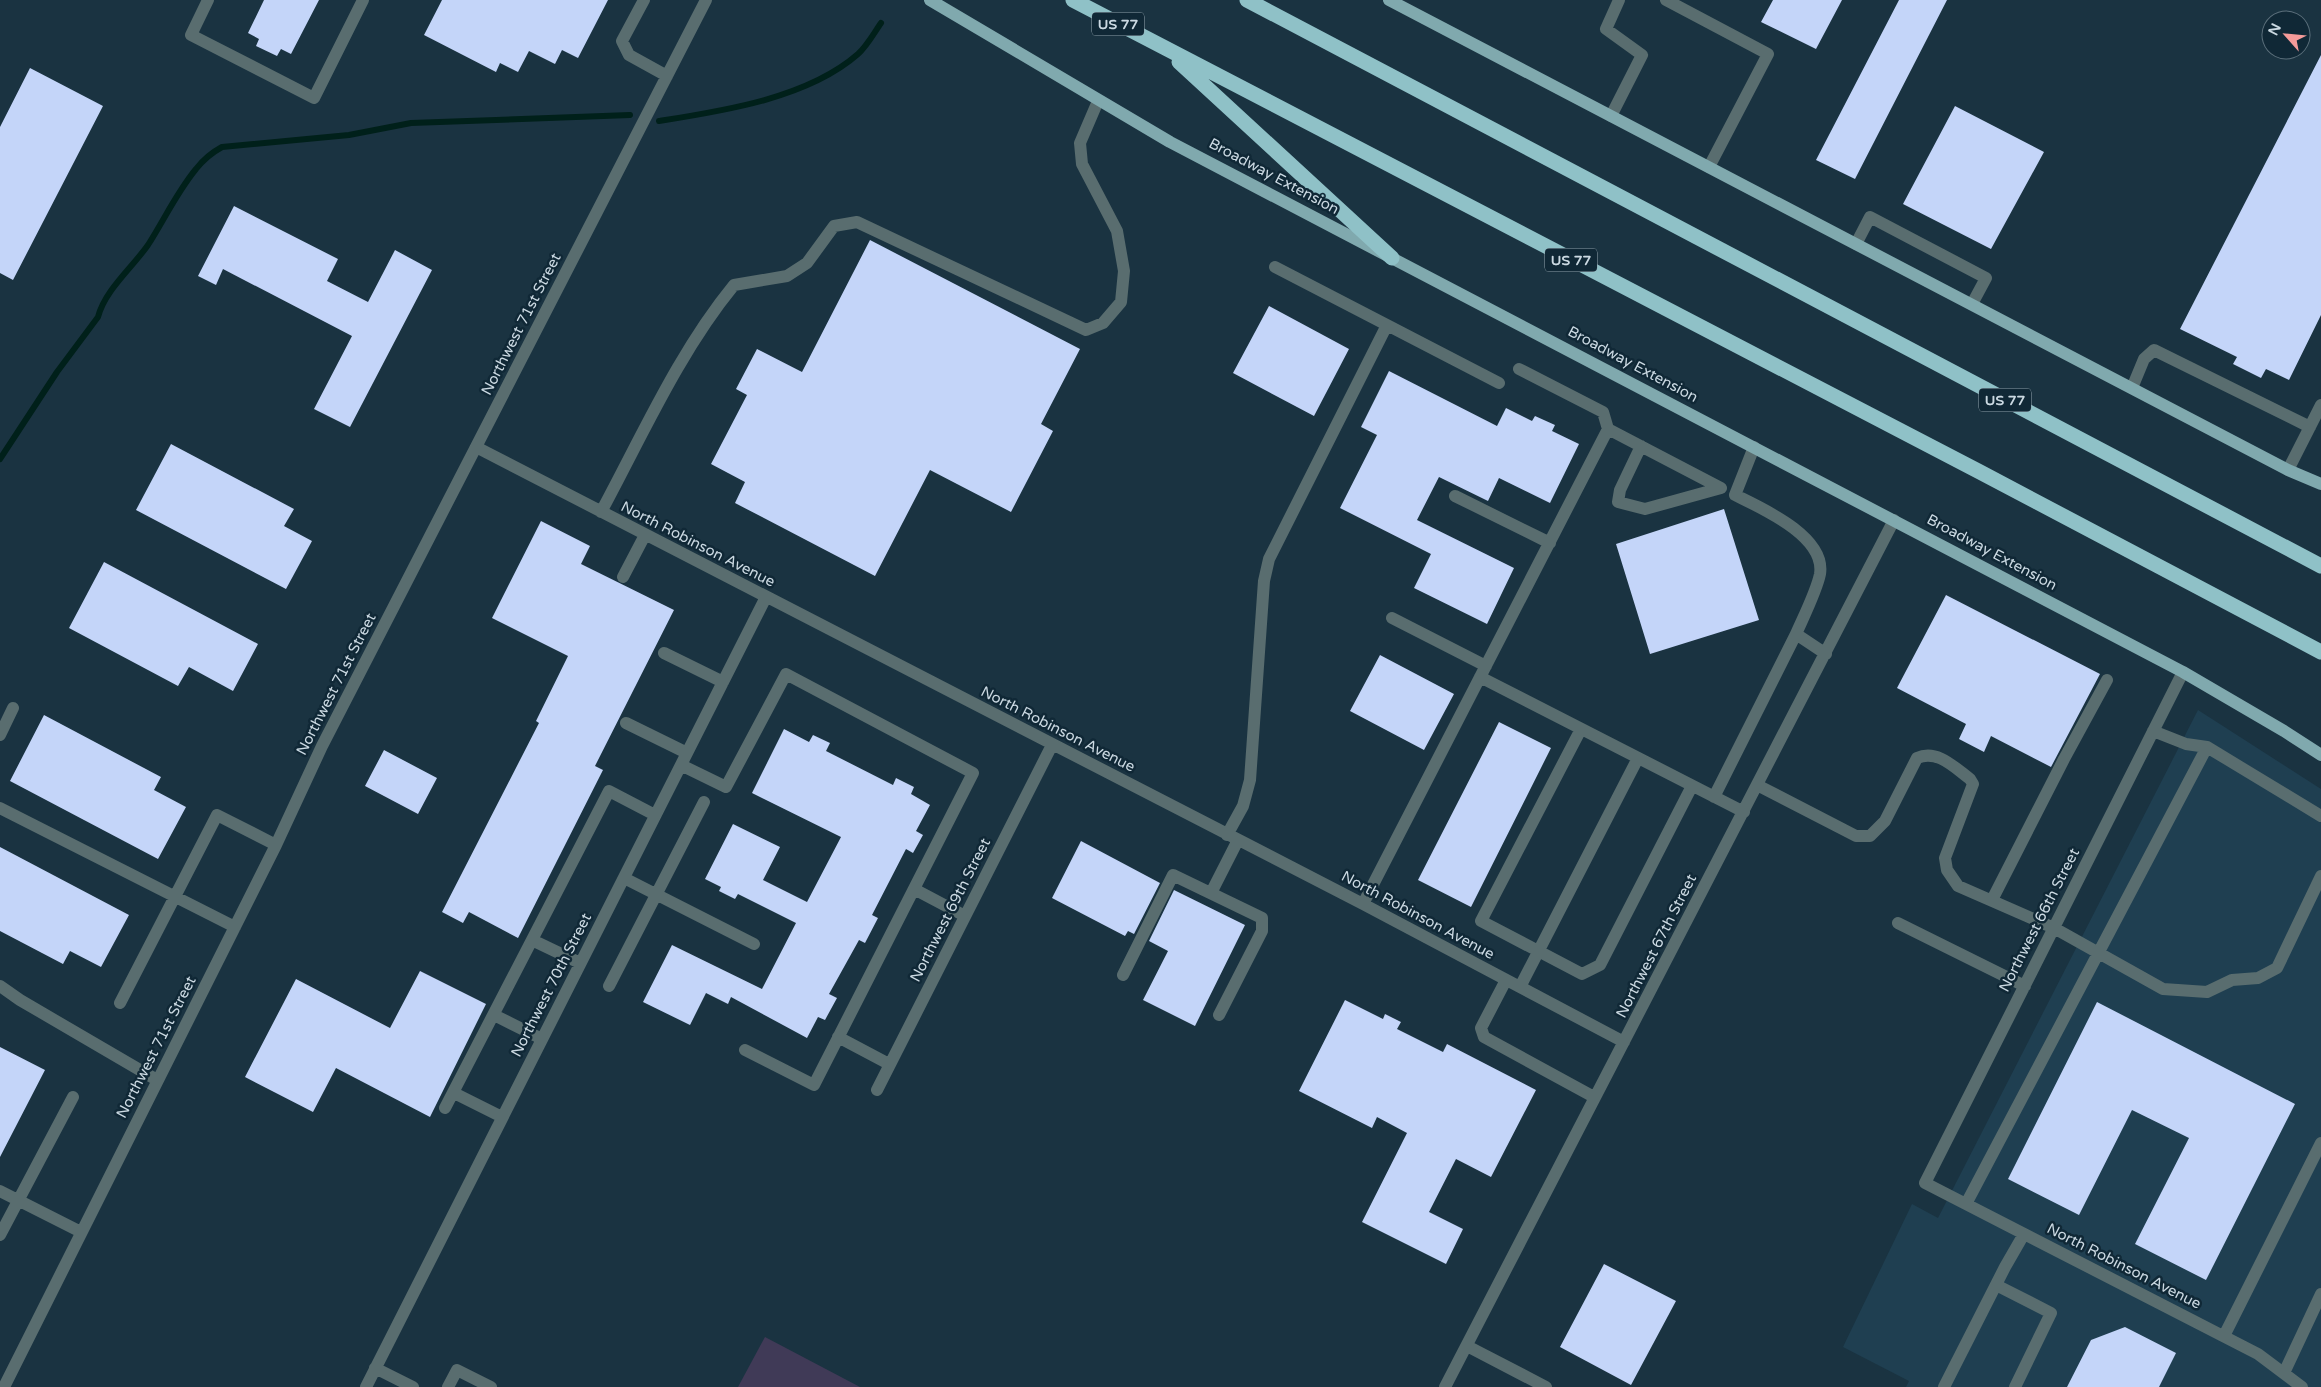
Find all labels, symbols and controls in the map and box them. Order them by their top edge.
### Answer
north arrow [2261,10,2311,60]
road number: US 77 [1092,12,1144,36]
text: N [2265,20,2285,38]
street label: Broadway Extension [1206,134,1342,218]
road number: US 77 [1545,248,1597,272]
street label: Northwest 71st Street [477,250,565,398]
street label: Broadway Extension [1565,322,1701,406]
road number: US 77 [1979,388,2031,412]
street label: North Robinson Avenue [618,497,778,591]
street label: Broadway Extension [1924,510,2060,594]
street label: Northwest 71st Street [292,610,380,758]
street label: North Robinson Avenue [978,682,1138,776]
street label: Northwest 69th Street [906,835,994,985]
street label: Northwest 66th Street [1995,845,2083,995]
street label: North Robinson Avenue [1338,867,1498,963]
street label: Northwest 67th Street [1612,871,1700,1021]
street label: Northwest 70th Street [507,910,595,1060]
street label: Northwest 71st Street [112,973,200,1121]
street label: North Robinson Avenue [2044,1219,2204,1313]

